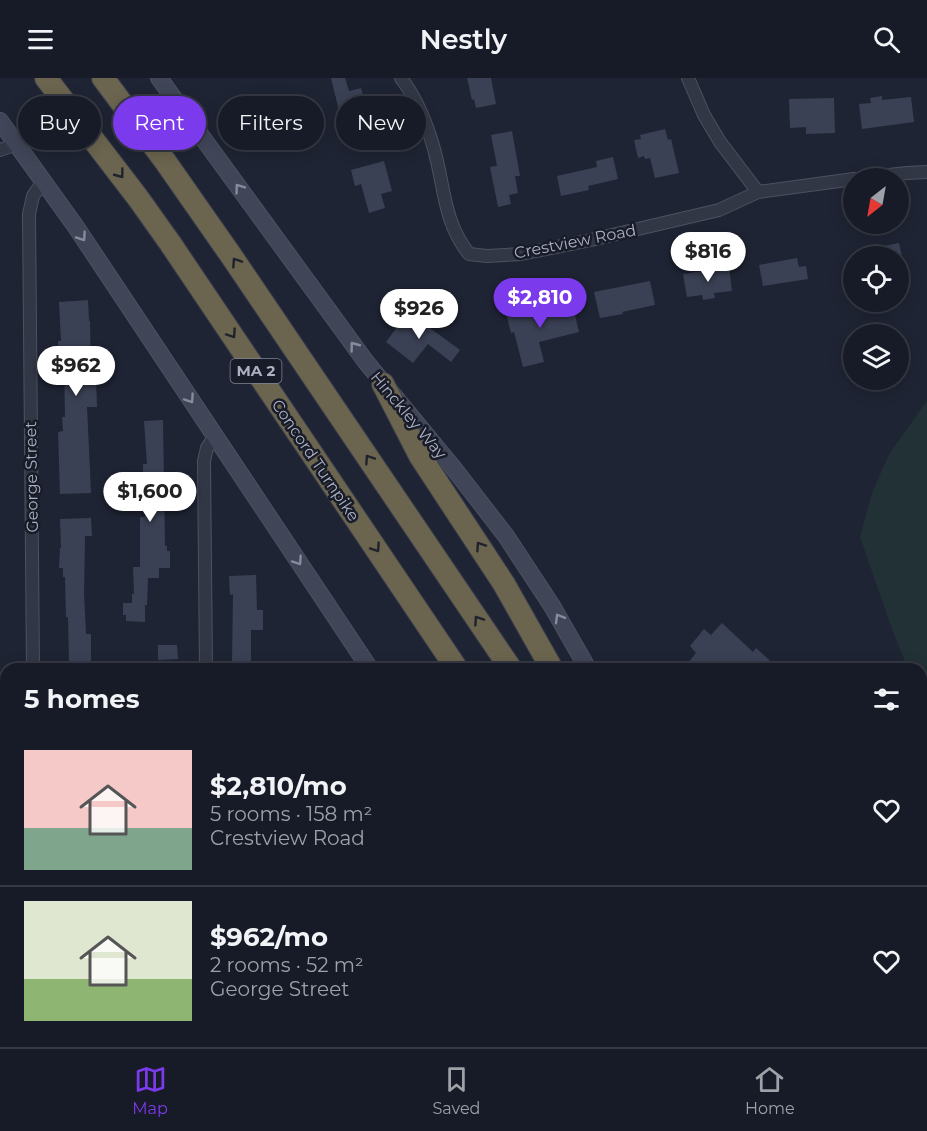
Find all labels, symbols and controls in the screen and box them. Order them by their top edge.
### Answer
icon: menu [24,23,57,56]
text: Nestly [420,23,507,56]
icon: search [870,23,903,56]
chip: Buy [18,96,101,150]
chip: Rent [113,96,206,150]
chip: Filters [218,96,324,150]
chip: New [336,96,426,150]
one-way arrow [113,168,124,179]
north arrow [843,168,909,234]
map controls [843,168,909,390]
one-way arrow [235,183,246,194]
street label: Crestview Road [512,220,638,263]
one-way arrow [75,230,86,241]
pin: $816 [672,232,744,283]
text: $816 [685,239,731,263]
button: locate [843,246,909,312]
one-way arrow [232,258,243,269]
pin: $2,810 [491,278,589,329]
text: $2,810 [508,285,572,309]
pin: $926 [383,289,455,340]
text: $926 [394,296,444,320]
button: layers [843,324,909,390]
one-way arrow [224,328,235,339]
one-way arrow [350,341,361,352]
pin: $962 [40,346,112,397]
text: $962 [51,353,101,377]
road number: MA 2 [230,359,282,383]
street label: Hinckley Way [367,368,451,463]
one-way arrow [183,393,195,403]
street label: Concord Turnpike [268,396,363,525]
street label: George Street [21,421,42,533]
one-way arrow [365,455,376,466]
pin: $1,600 [101,472,199,523]
text: $1,600 [117,479,183,503]
one-way arrow [369,542,380,553]
one-way arrow [476,542,487,553]
one-way arrow [291,555,302,566]
one-way arrow [555,614,566,625]
one-way arrow [474,616,485,627]
text: 5 homes [24,683,140,715]
icon: filters [870,683,903,716]
text: $2,810/mo [210,770,347,802]
icon: home [72,774,144,846]
icon: heart [870,794,903,827]
text: 5 rooms · 158 m² [210,802,372,826]
text: Crestview Road [210,826,365,850]
text: $962/mo [210,921,328,953]
icon: home [72,925,144,997]
icon: heart [870,945,903,978]
text: 2 rooms · 52 m² [210,953,364,977]
text: George Street [210,977,349,1001]
tab: Map [132,1063,168,1118]
tab: Saved [432,1063,480,1118]
tab: Home [745,1063,795,1118]

